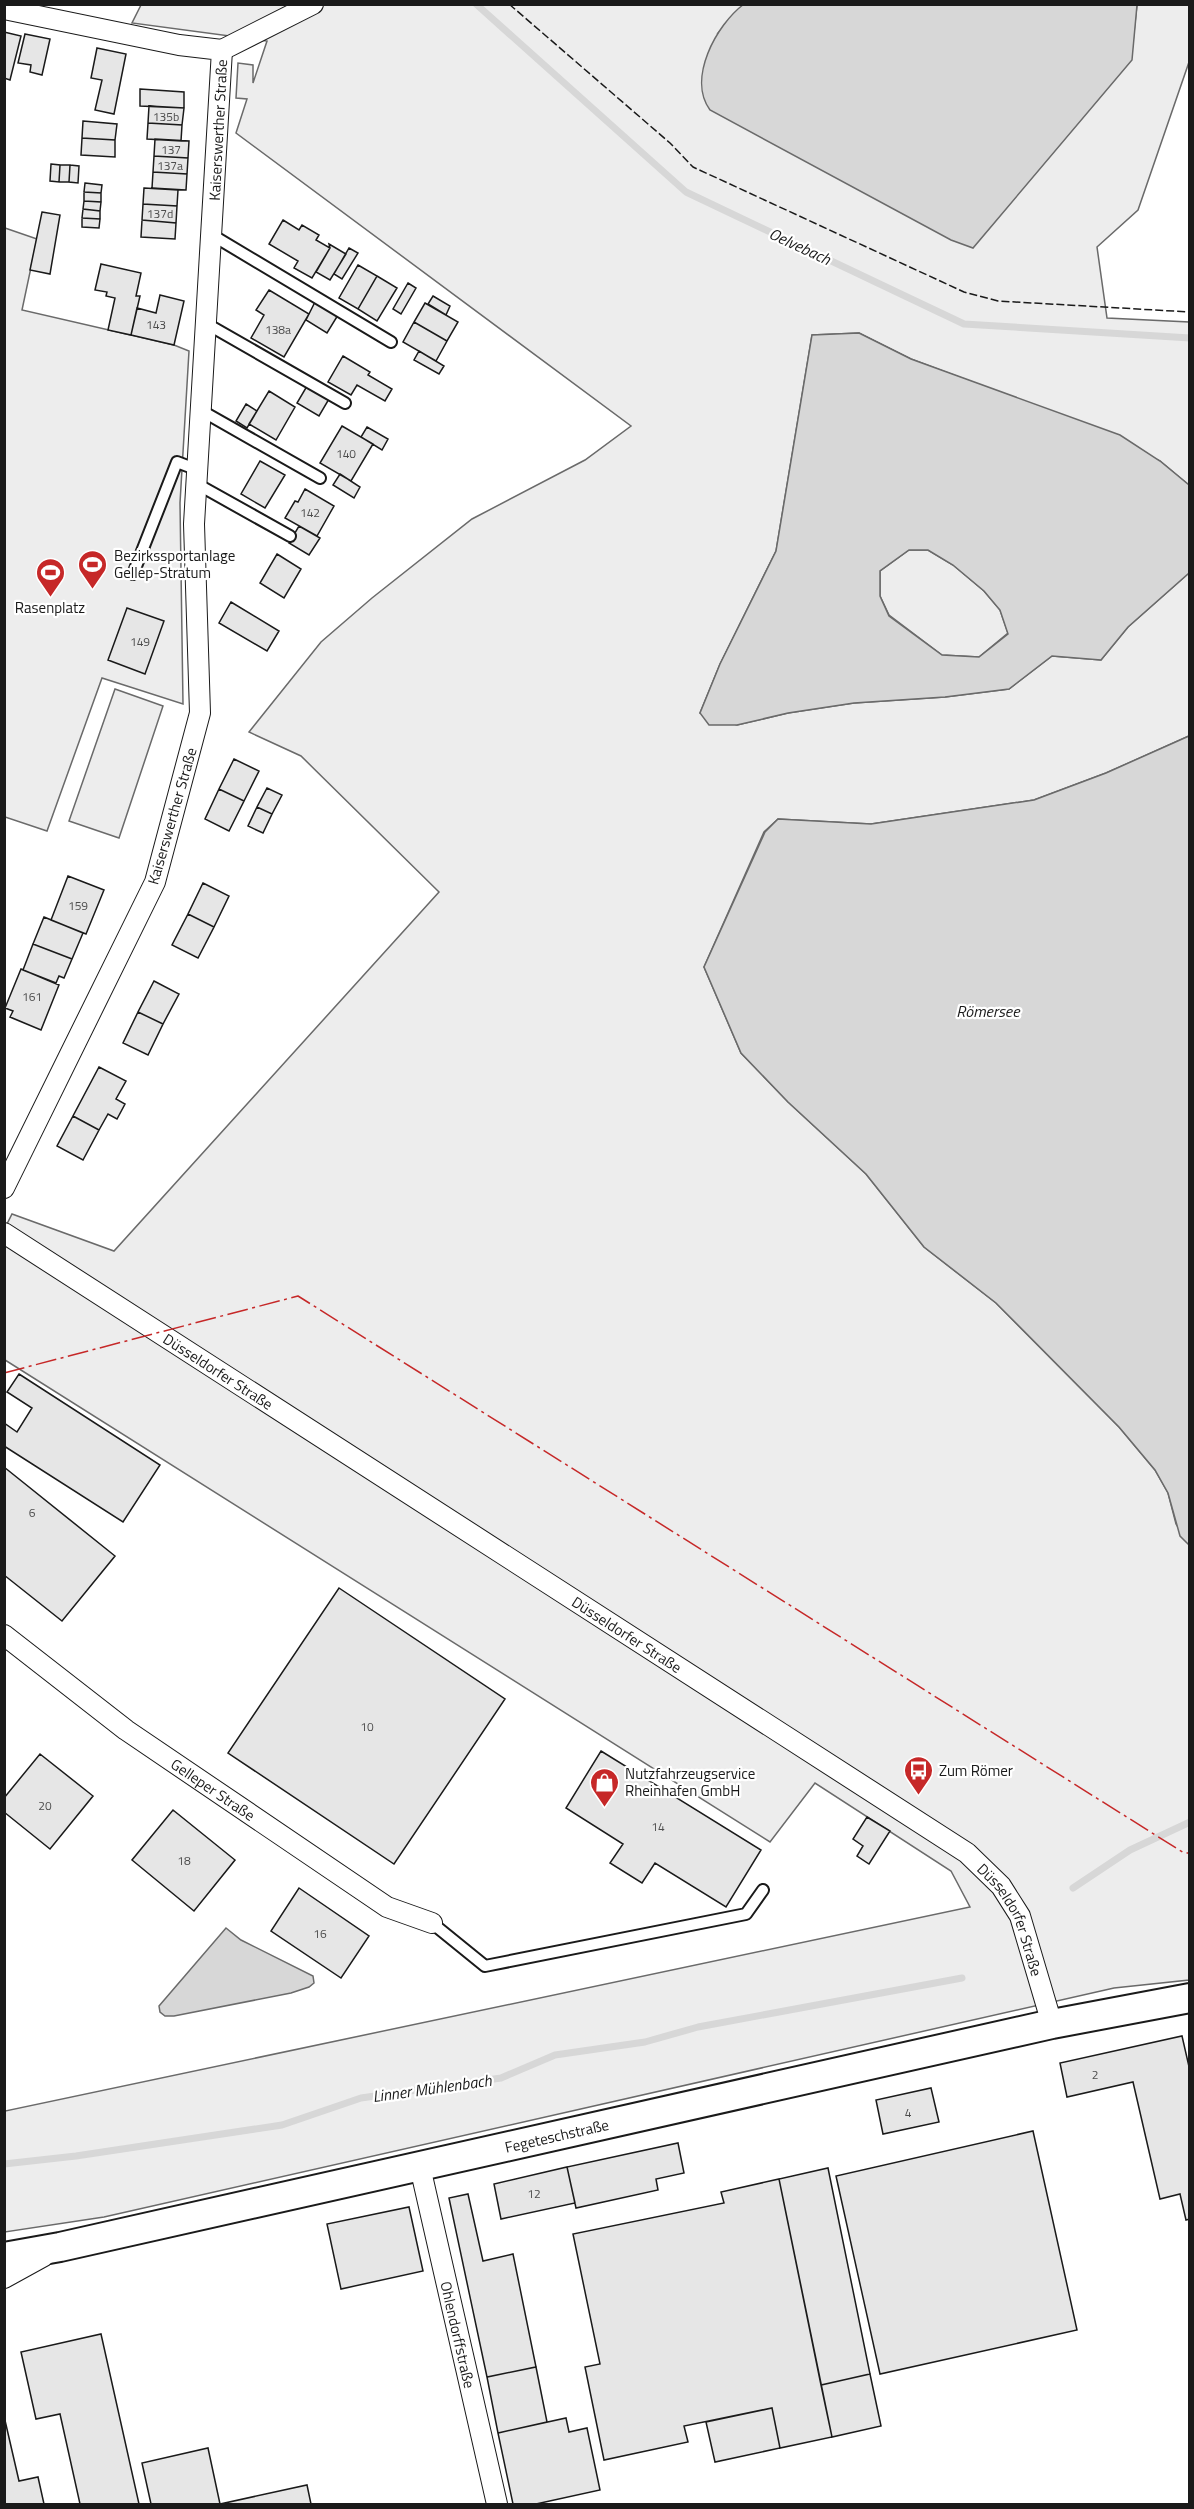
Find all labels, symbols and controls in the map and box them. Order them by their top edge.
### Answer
street label: Kaiserswerther Straße [203,59,233,201]
house number: 135b [153,107,179,126]
house number: 137 [161,140,181,159]
house number: 137a [157,156,183,175]
house number: 137d [147,204,173,223]
water label: Oelvebach [765,221,836,271]
house number: 143 [146,315,166,334]
house number: 138a [265,320,291,339]
house number: 140 [336,444,356,463]
house number: 142 [300,503,320,522]
place label: Bezirkssportanlage Gellep-Stratum [114,544,235,584]
sports icon: Bezirkssportanlage Gellep-Stratum [77,548,109,590]
sports icon: Rasenplatz [34,556,66,598]
place label: Rasenplatz [15,596,85,619]
house number: 149 [130,632,150,651]
street label: Kaiserswerther Straße [141,745,203,887]
house number: 159 [68,896,88,915]
house number: 161 [22,987,42,1006]
water label: Römersee [956,999,1021,1023]
street label: Düsseldorfer Straße [159,1327,278,1415]
house number: 6 [29,1503,36,1522]
street label: Düsseldorfer Straße [567,1590,687,1678]
house number: 10 [360,1717,374,1736]
street label: Gelleper Straße [166,1752,260,1826]
bus stop icon: Zum Römer [902,1754,934,1796]
place label: Zum Römer [939,1759,1013,1782]
place label: Nutzfahrzeugservice Rheinhafen GmbH [625,1762,755,1802]
shop icon: Nutzfahrzeugservice Rheinhafen GmbH [588,1766,620,1808]
house number: 20 [38,1796,52,1815]
house number: 14 [651,1817,665,1836]
house number: 18 [177,1851,191,1870]
street label: Düsseldorfer Straße [972,1857,1049,1979]
house number: 16 [313,1924,327,1943]
house number: 2 [1092,2065,1098,2084]
water label: Linner Mühlenbach [371,2068,494,2108]
house number: 4 [905,2103,912,2122]
street label: Fegeteschstraße [502,2112,611,2158]
house number: 12 [527,2184,541,2203]
street label: Ohlendorffstraße [435,2279,482,2390]

